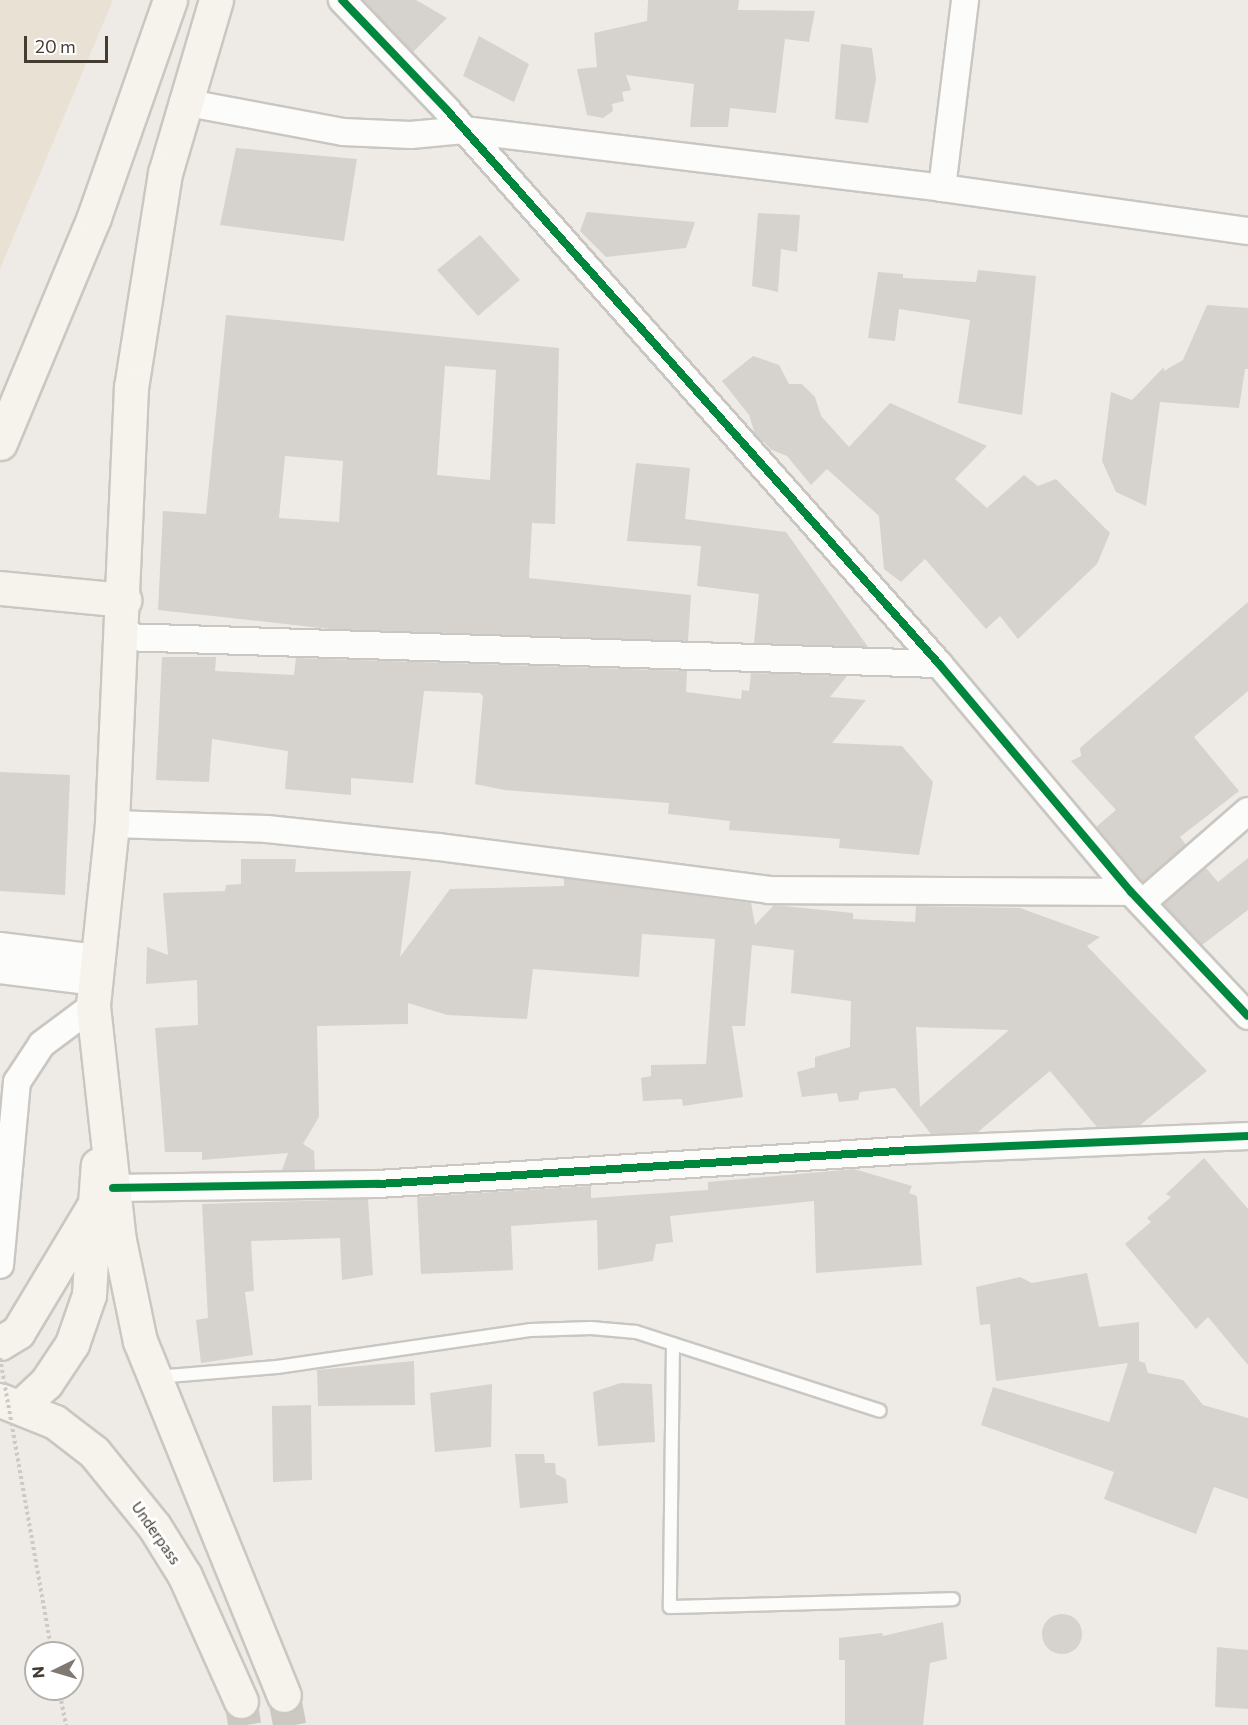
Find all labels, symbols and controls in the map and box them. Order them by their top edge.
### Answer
scale bar [27,24,111,62]
text: 20 m [35,35,76,57]
street label: Underpass [128,1498,184,1568]
north arrow [24,1641,84,1701]
text: N [28,1666,48,1679]

